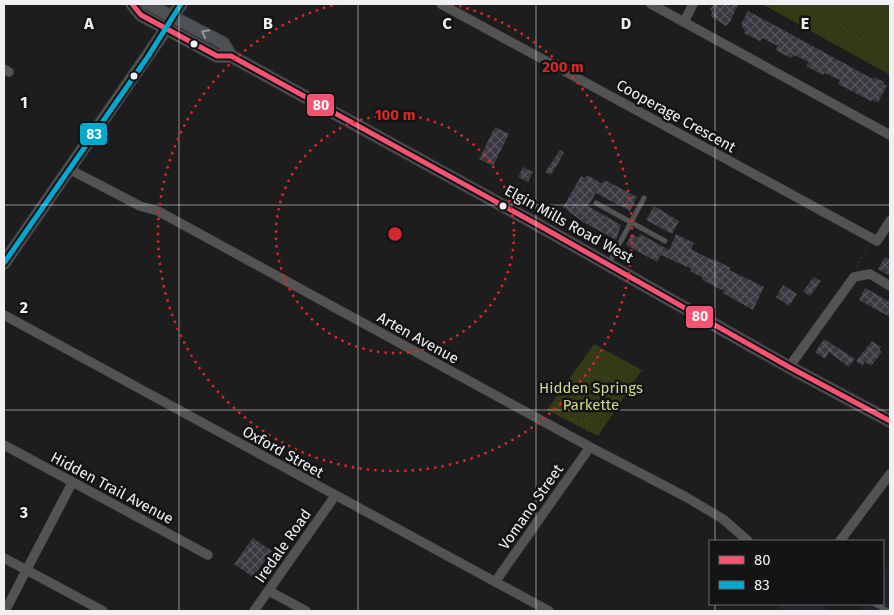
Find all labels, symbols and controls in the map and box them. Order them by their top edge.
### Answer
text: A [83,14,94,33]
text: B [263,14,273,33]
text: C [442,14,452,33]
text: D [621,14,631,33]
text: E [801,14,809,33]
one-way arrow [201,29,210,39]
unlabelled marker [189,39,199,49]
text: 200 m [542,58,584,76]
unlabelled marker [129,71,139,81]
street label: Cooperage Crescent [613,76,739,157]
text: 1 [20,93,28,112]
line badge: 80 [306,93,335,117]
text: 80 [313,97,329,114]
text: 100 m [375,106,415,124]
line badge: 83 [79,122,108,146]
text: 83 [86,126,102,143]
street label: Elgin Mills Road West [502,181,637,267]
unlabelled marker [498,201,508,211]
centre of rings [386,225,404,243]
text: 2 [20,298,28,317]
line badge: 80 [685,305,714,329]
street label: Arten Avenue [374,308,462,368]
text: 80 [692,308,708,325]
park label: Hidden Springs Parkette [539,379,643,414]
street label: Oxford Street [239,422,327,482]
street label: Hidden Trail Avenue [48,448,176,528]
street label: Vomano Street [495,460,567,553]
text: 3 [19,503,28,522]
street label: Iredale Road [251,506,315,586]
legend [709,540,884,605]
text: 80 [754,551,771,569]
text: 83 [754,576,770,594]

